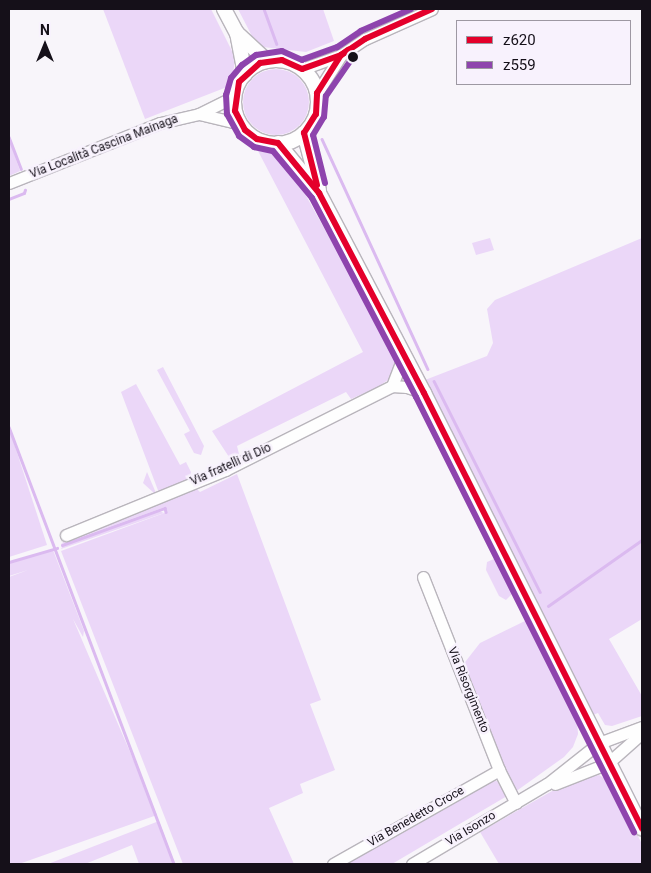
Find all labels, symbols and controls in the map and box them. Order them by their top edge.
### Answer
north arrow [20,20,70,70]
legend [456,20,631,85]
text: N [40,22,50,38]
text: z620 [503,31,536,49]
unlabelled marker [348,52,358,62]
text: z559 [503,56,536,74]
street label: Via Località Cascina Mainaga [28,112,180,182]
street label: Via fratelli di Dio [188,441,274,489]
street label: Via Risorgimento [444,645,492,735]
street label: Via Benedetto Croce [365,784,467,850]
street label: Via Isonzo [443,808,499,850]

